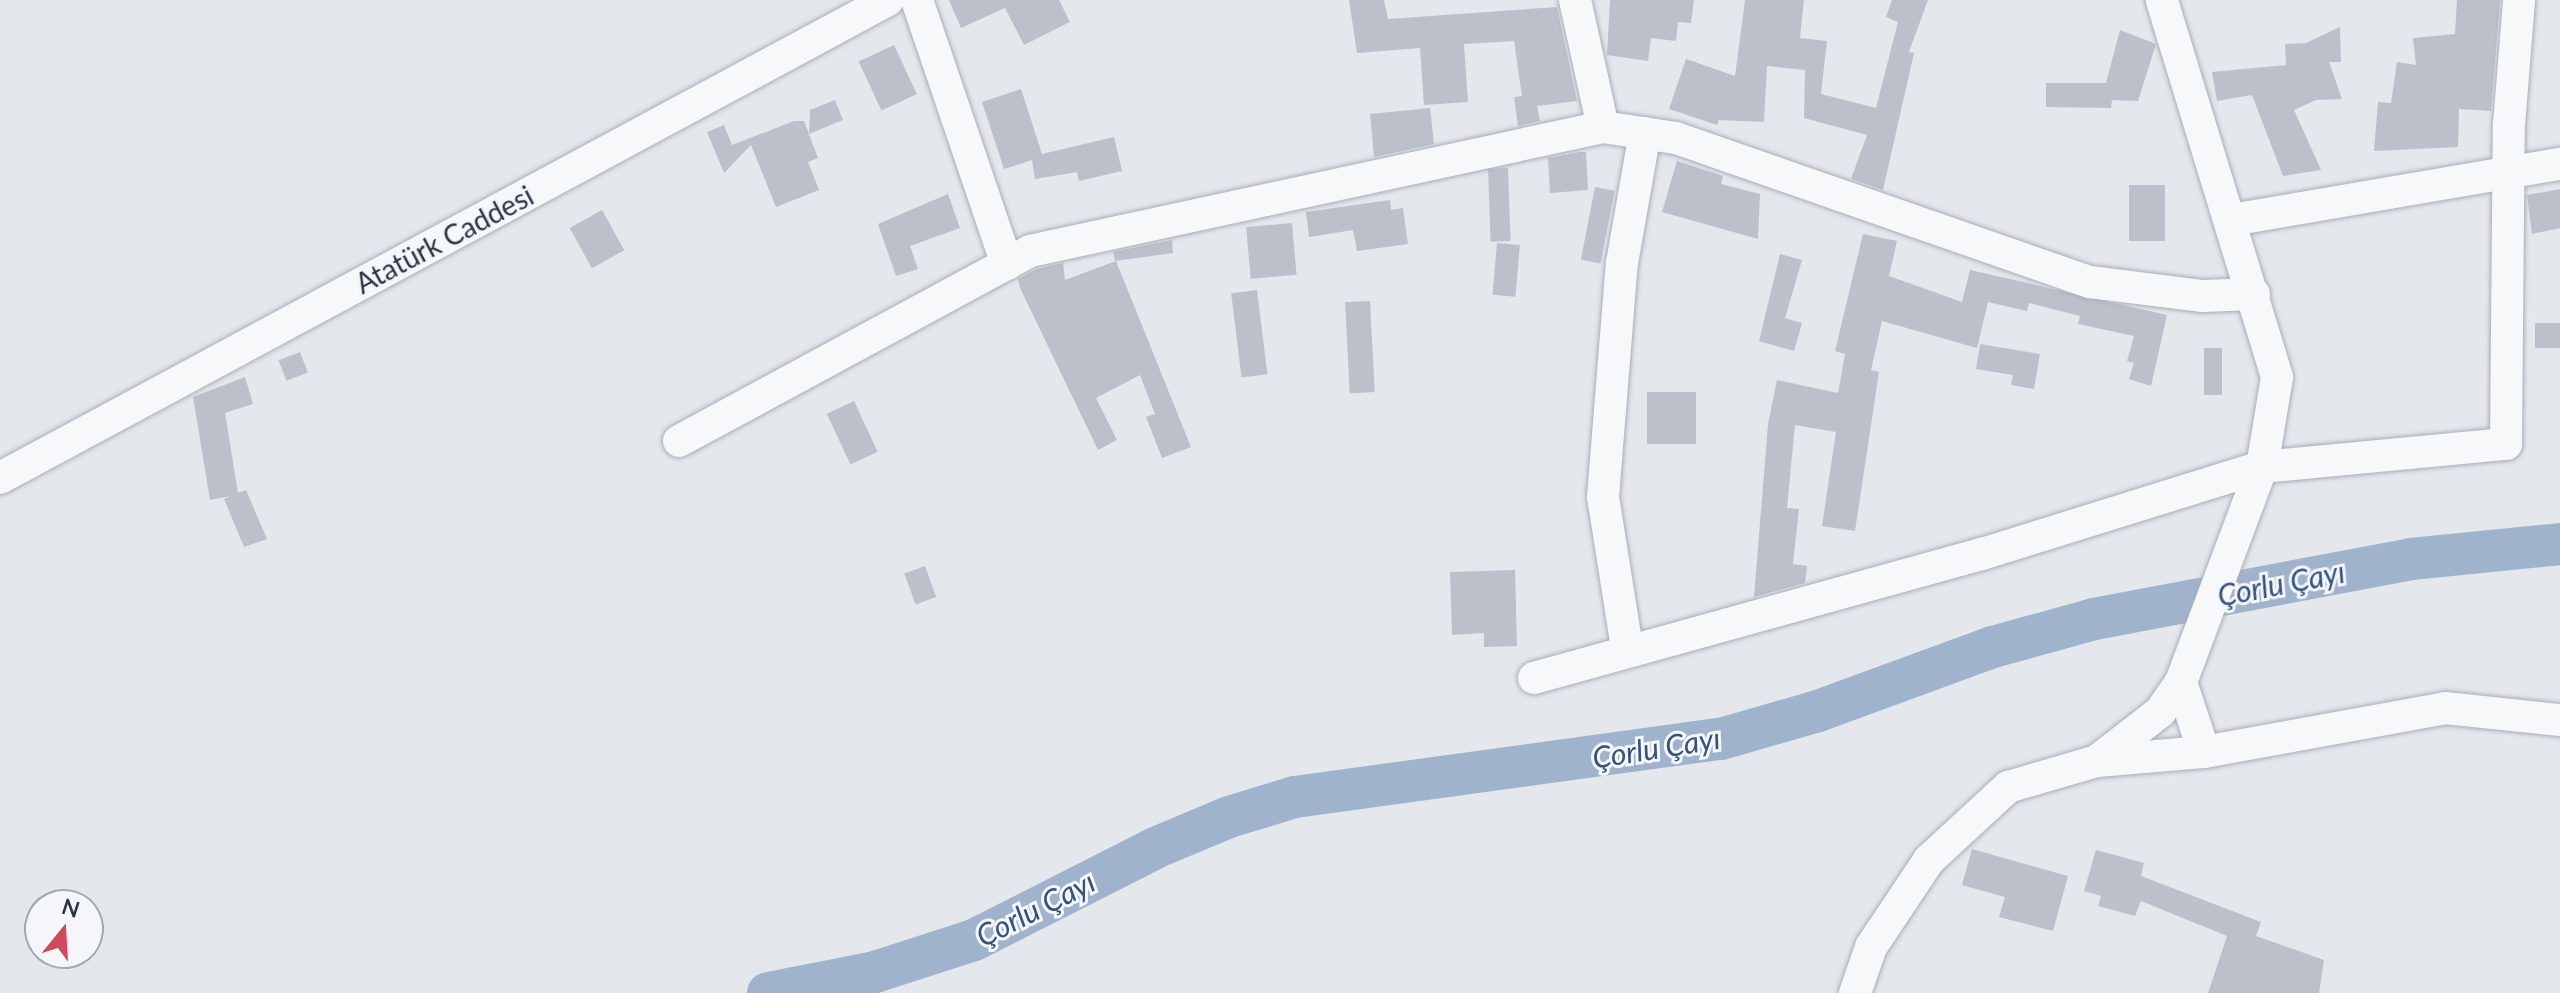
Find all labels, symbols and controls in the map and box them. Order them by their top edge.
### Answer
street label: Atatürk Caddesi [349,178,539,300]
water label: Çorlu Çayı [2214,553,2348,613]
water label: Çorlu Çayı [1590,719,1722,775]
water label: Çorlu Çayı [969,863,1101,953]
north arrow [24,889,104,969]
text: N [59,892,83,923]

